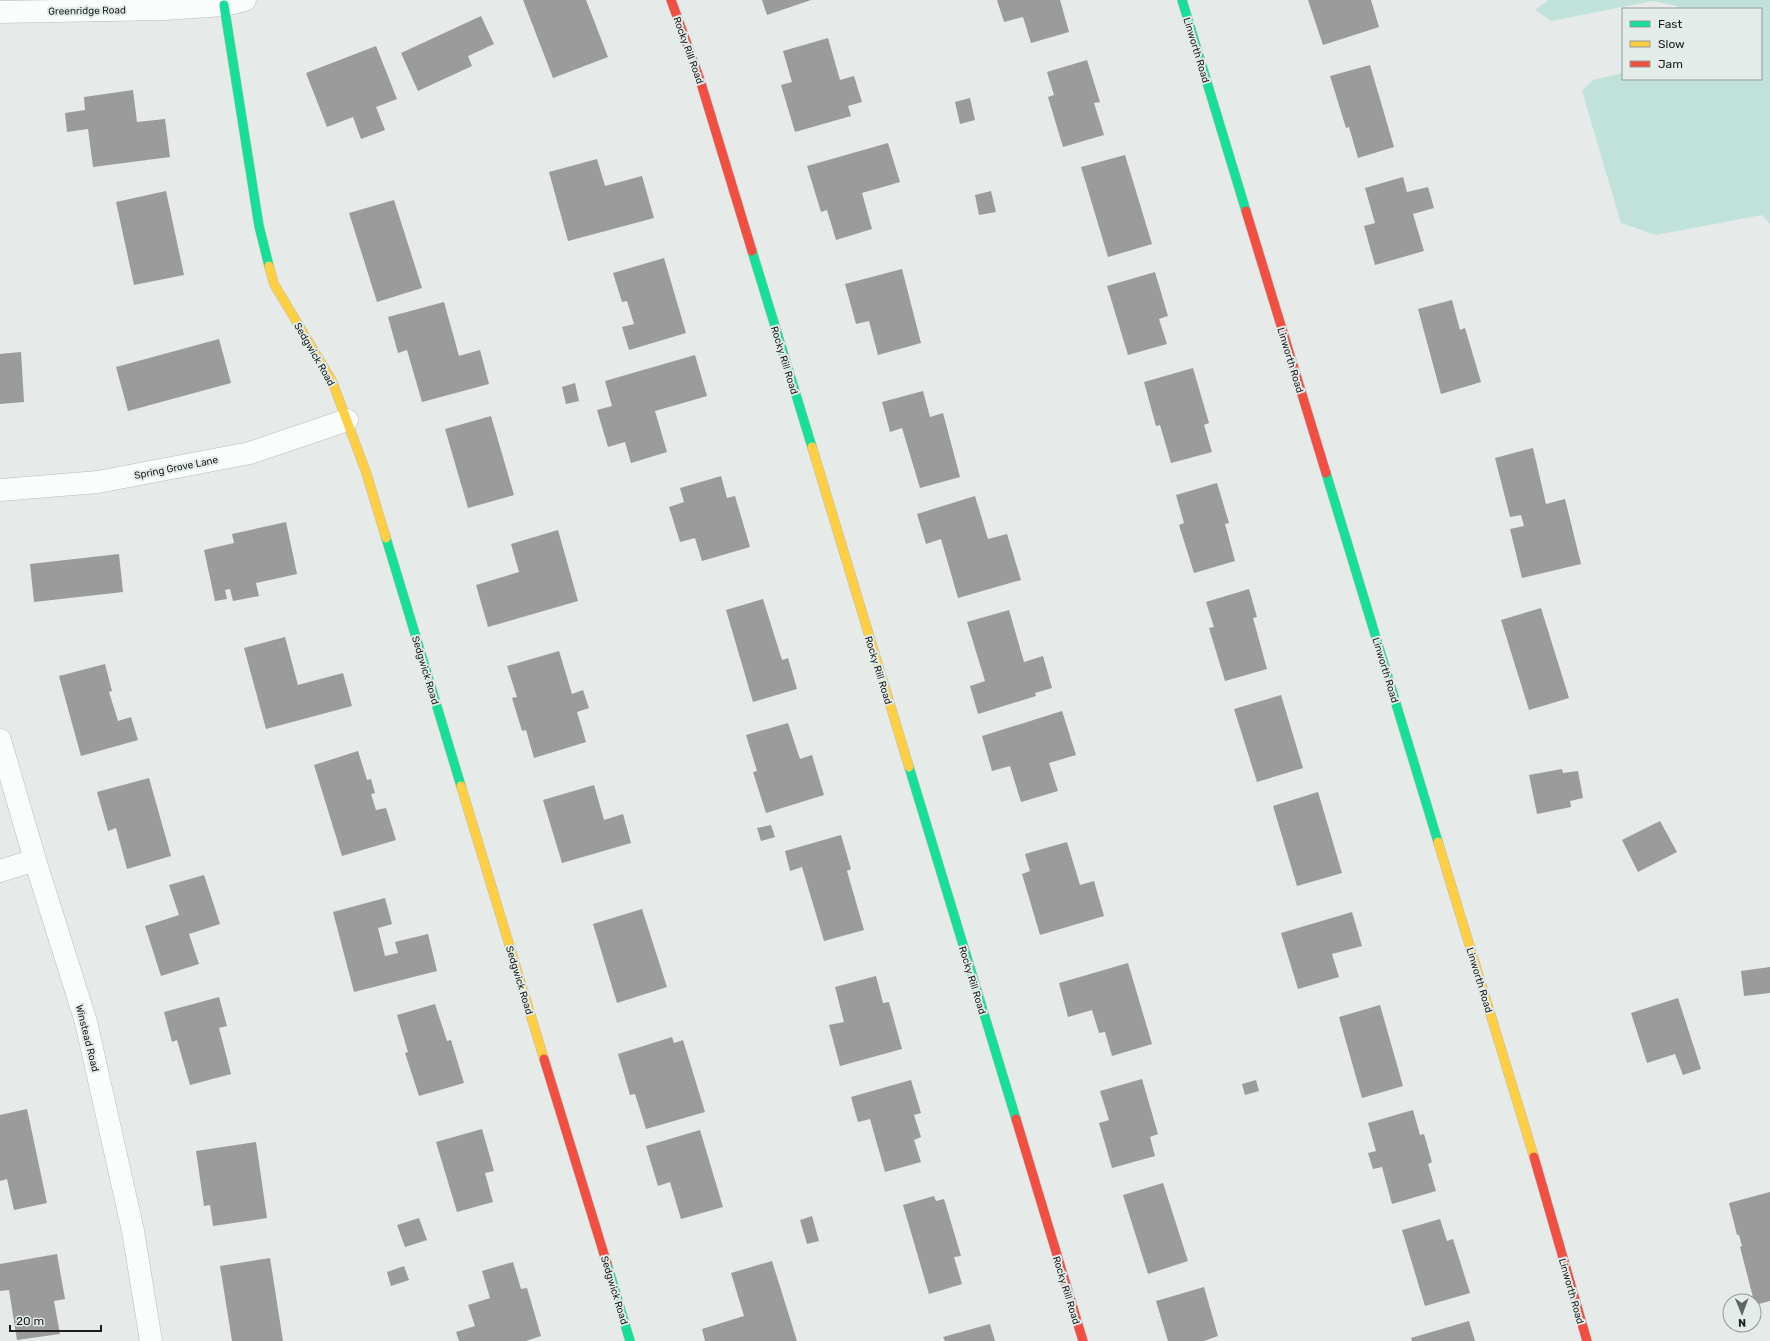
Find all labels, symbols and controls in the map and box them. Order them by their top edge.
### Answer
street label: Greenridge Road [48,4,126,18]
legend [1622,8,1762,80]
street label: Rocky Rill Road [670,15,706,86]
street label: Linworth Road [1180,16,1212,84]
text: Fast [1658,17,1682,31]
text: Slow [1658,37,1685,51]
text: Jam [1658,57,1683,71]
street label: Sedgwick Road [291,321,337,388]
street label: Rocky Rill Road [768,325,800,396]
street label: Linworth Road [1274,326,1306,394]
street label: Spring Grove Lane [133,454,220,482]
street label: Sedgwick Road [409,635,441,706]
street label: Rocky Rill Road [862,635,894,706]
street label: Linworth Road [1369,636,1401,704]
street label: Sedgwick Road [503,945,535,1016]
street label: Rocky Rill Road [956,945,988,1016]
street label: Linworth Road [1463,946,1495,1014]
street label: Winstead Road [73,1003,101,1073]
street label: Sedgwick Road [598,1255,630,1326]
street label: Rocky Rill Road [1050,1255,1082,1326]
street label: Linworth Road [1556,1257,1586,1325]
north arrow [1722,1293,1762,1333]
scale bar [10,1307,101,1333]
text: 20 m [16,1314,44,1328]
text: N [1738,1316,1746,1329]

